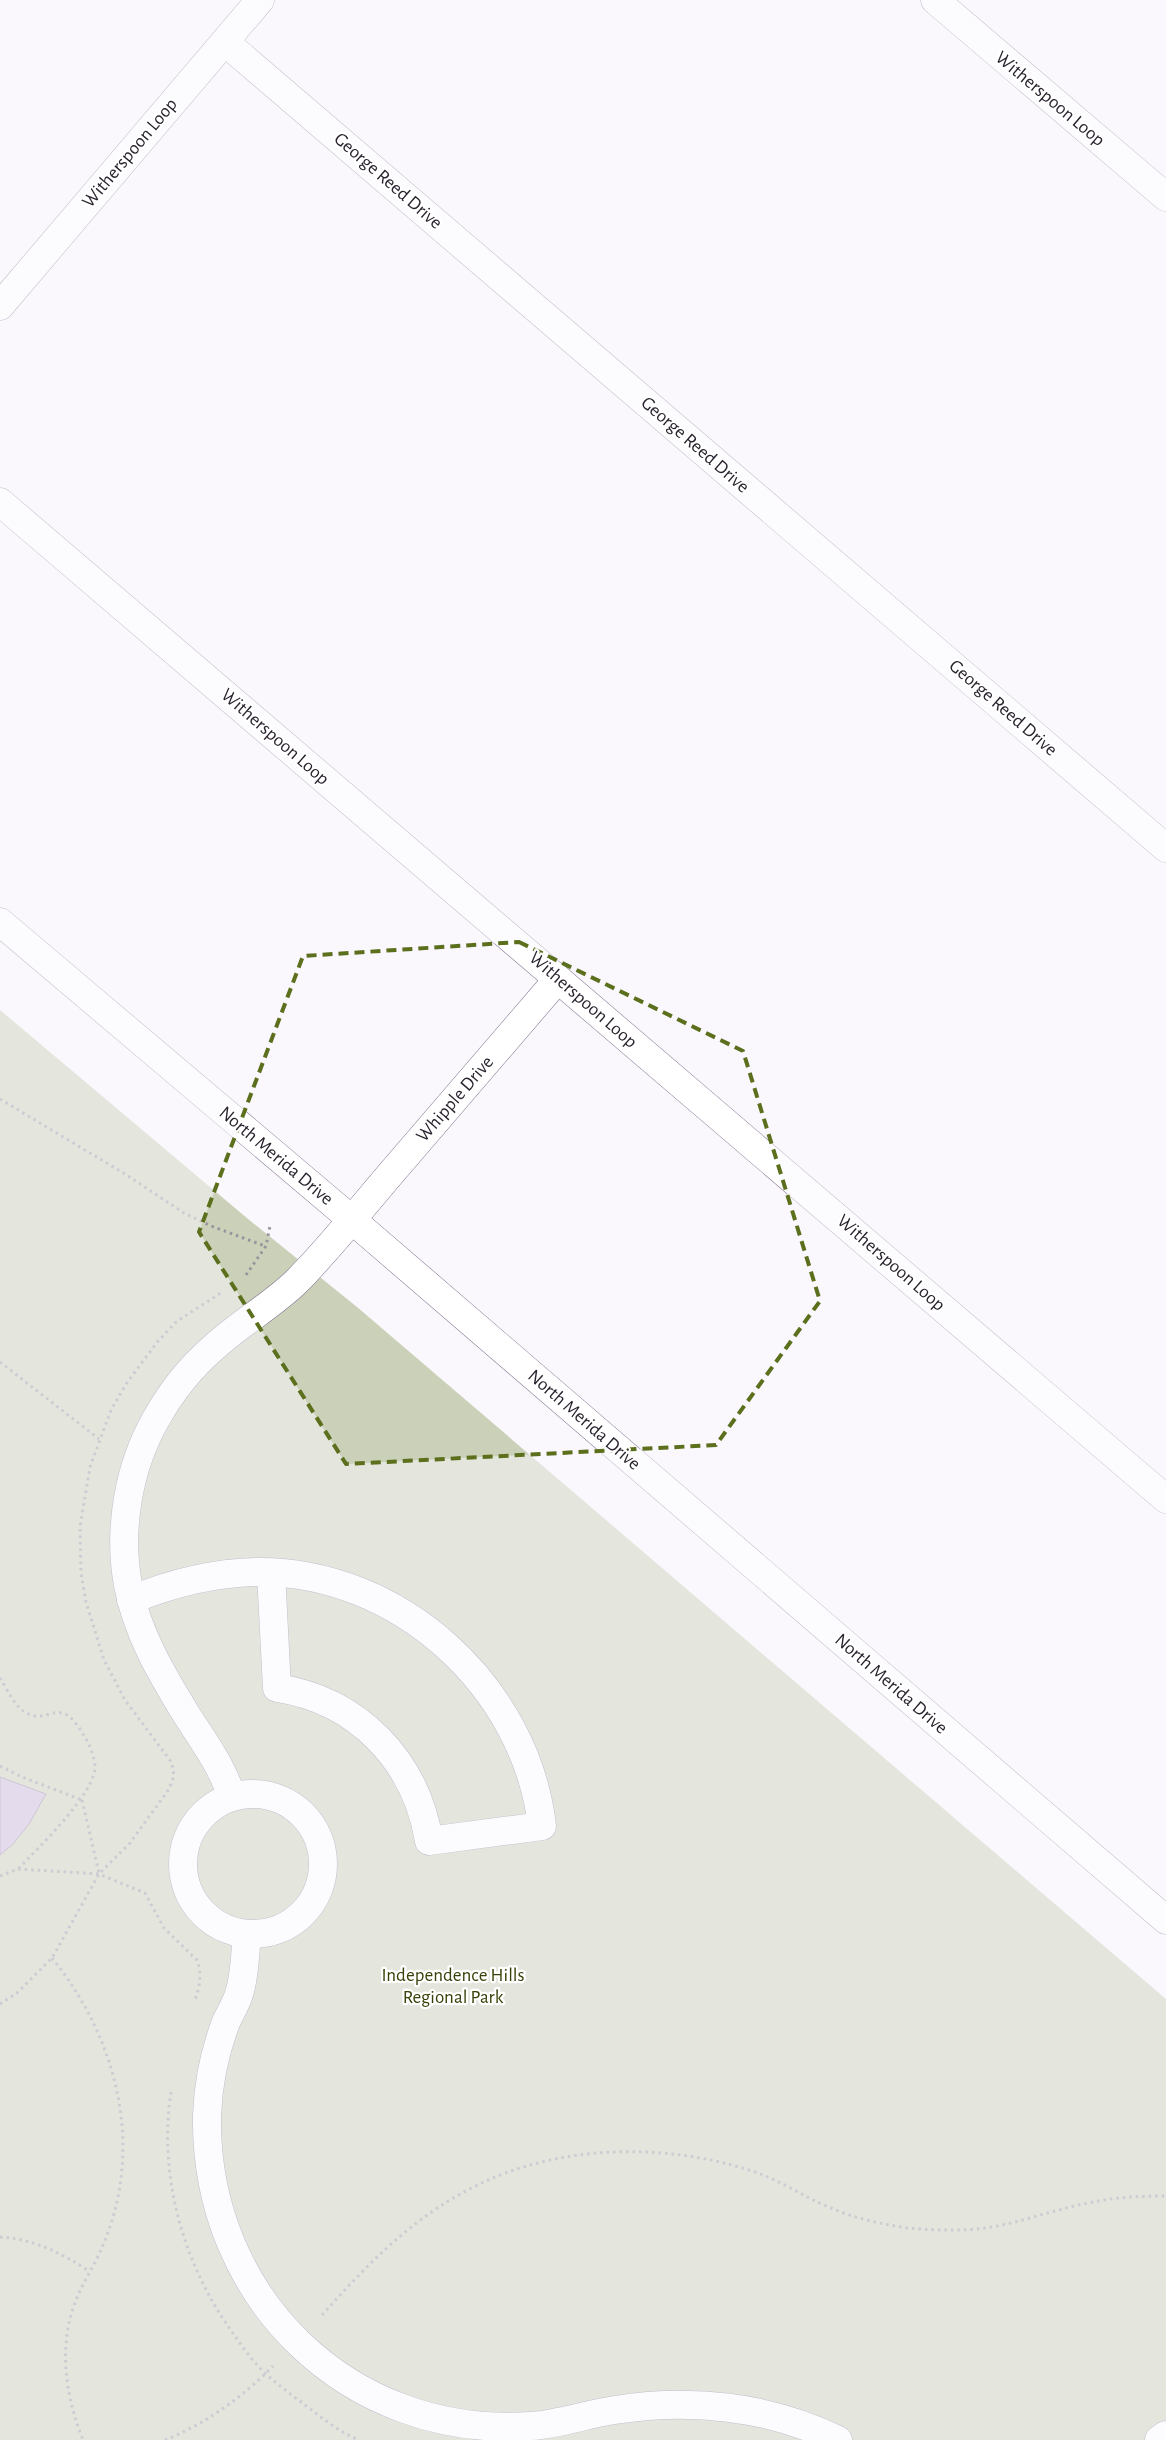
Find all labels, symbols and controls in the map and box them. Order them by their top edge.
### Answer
street label: Witherspoon Loop [992,48,1108,150]
street label: Witherspoon Loop [79,95,181,211]
street label: George Reed Drive [330,129,446,233]
street label: George Reed Drive [637,393,753,497]
street label: George Reed Drive [945,656,1061,760]
street label: Witherspoon Loop [217,685,333,789]
street label: Witherspoon Loop [525,948,641,1052]
street label: Whipple Drive [413,1052,497,1146]
street label: North Merida Drive [215,1103,337,1209]
street label: Witherspoon Loop [833,1211,949,1315]
street label: North Merida Drive [524,1366,644,1474]
street label: North Merida Drive [831,1630,951,1738]
park label: Independence Hills Regional Park [381,1966,525,2007]

